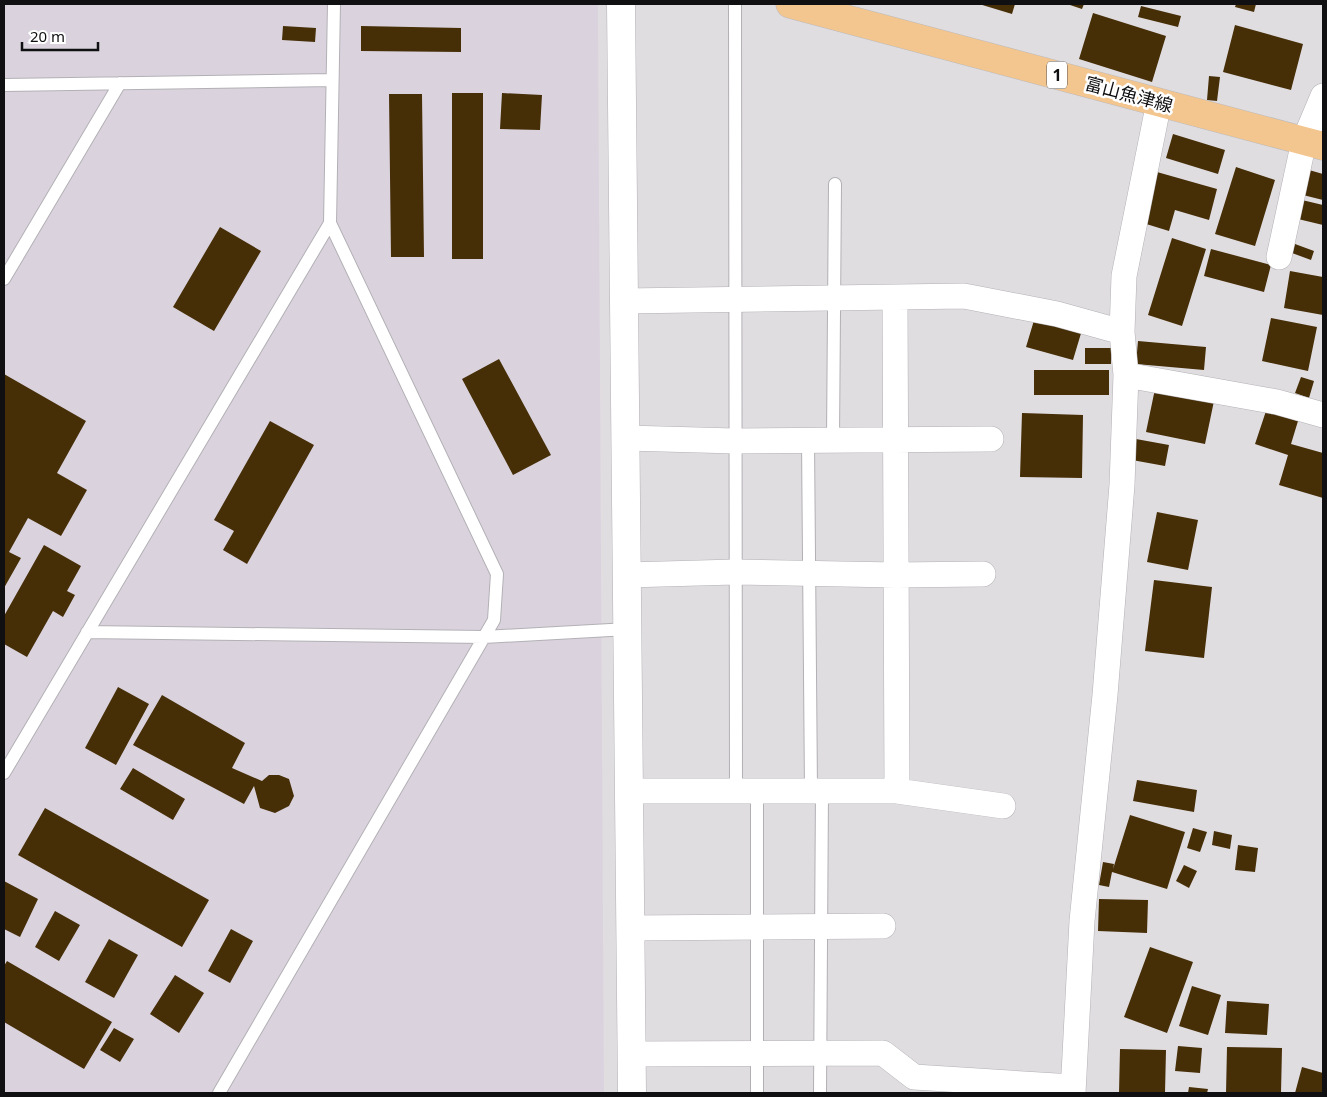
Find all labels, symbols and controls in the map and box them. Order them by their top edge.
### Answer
scale bar [22,20,99,52]
text: 20 m [30,26,65,46]
road number: 1 [1047,62,1067,88]
street label: 富山魚津線 [1082,71,1176,117]

